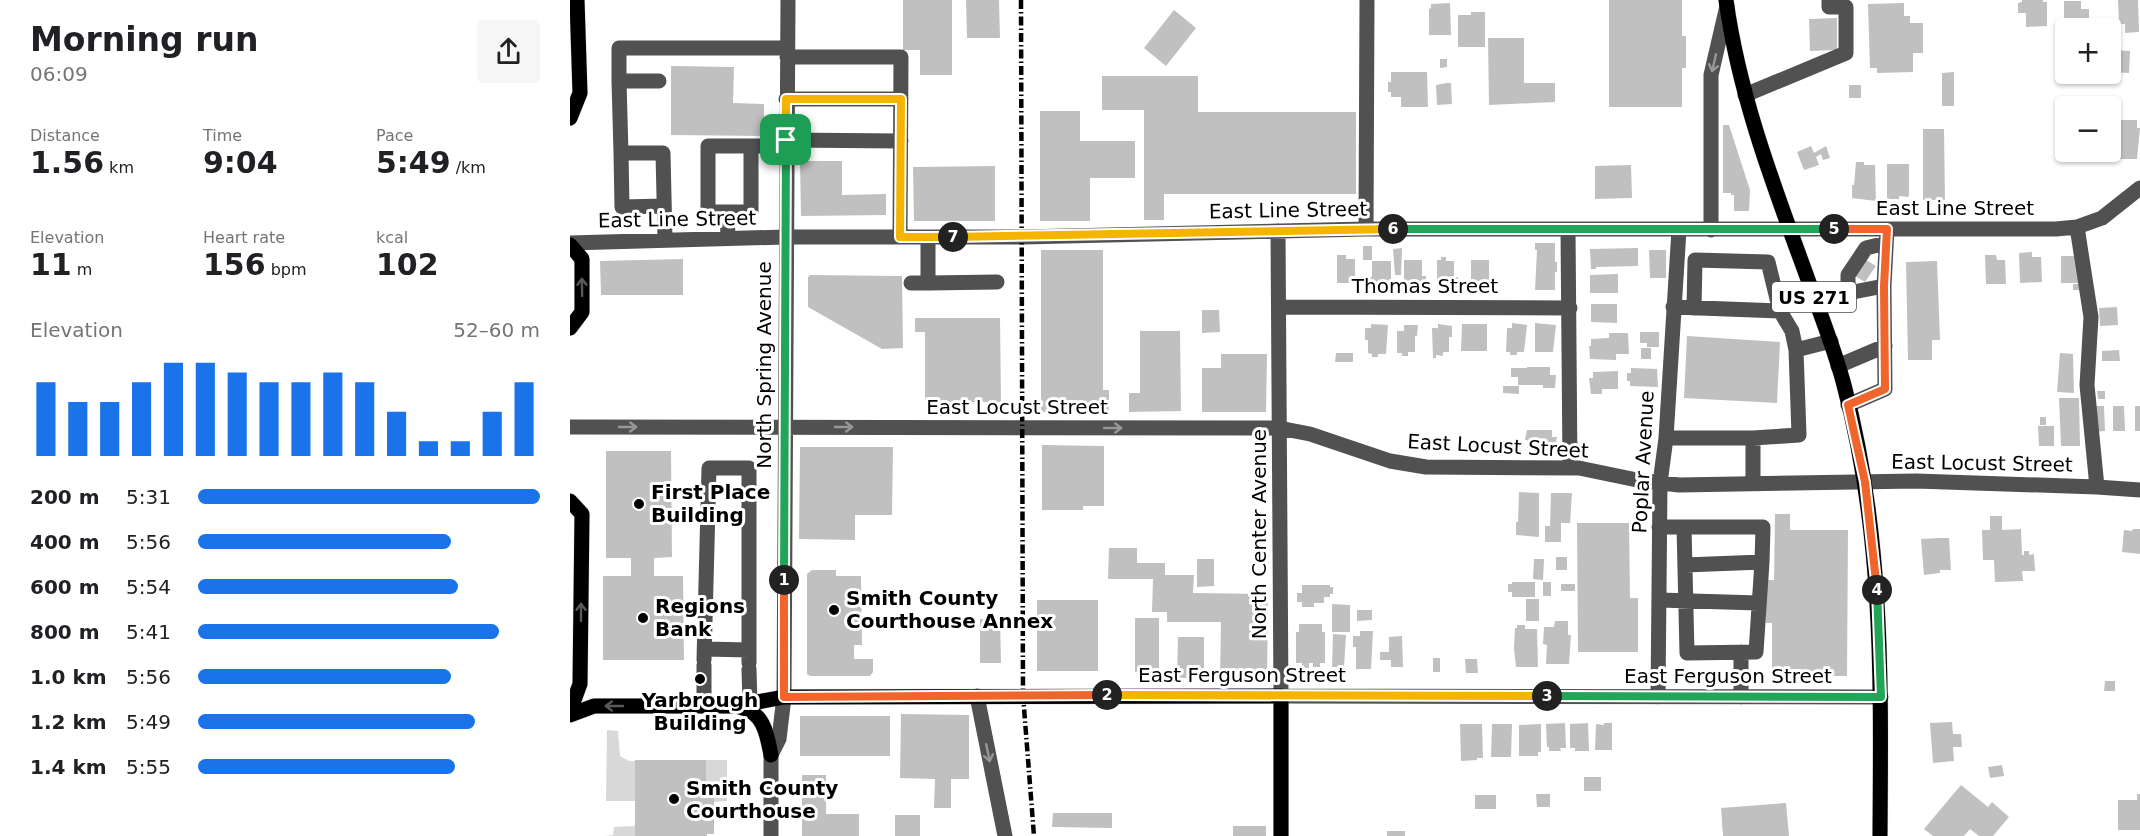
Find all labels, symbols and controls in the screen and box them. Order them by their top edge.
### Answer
map controls [2055,18,2121,162]
button: + [2055,18,2121,84]
text: Morning run [30,20,258,59]
button: share [477,20,540,83]
one-way arrow [1707,53,1719,72]
text: 06:09 [30,62,88,86]
button: − [2055,96,2121,162]
pin [760,114,811,165]
icon: arrive [769,123,802,156]
text: Distance [30,126,100,145]
text: Time [203,126,242,145]
text: Pace [376,126,413,145]
text: 1.56 [30,145,104,180]
text: 9:04 [203,145,278,180]
text: 5:49 [376,145,451,180]
text: km [104,158,134,177]
text: /km [451,158,486,177]
street label: East Line Street [1876,196,2034,220]
street label: East Line Street [1209,197,1368,223]
street label: East Line Street [598,206,757,232]
pin: 6 [1378,214,1408,244]
pin: 5 [1819,214,1849,244]
text: 6 [1387,219,1399,238]
text: 5 [1828,219,1840,238]
pin: 7 [938,222,968,252]
text: 7 [947,227,959,246]
text: Elevation [30,228,104,247]
text: Heart rate [203,228,285,247]
text: kcal [376,228,408,247]
text: 11 [30,247,72,282]
text: 156 [203,247,266,282]
text: 102 [376,247,439,282]
text: m [72,260,92,279]
text: bpm [266,260,307,279]
street label: North Spring Avenue [752,261,776,469]
street label: Thomas Street [1351,274,1498,298]
one-way arrow [576,277,588,297]
road number: US 271 [1772,282,1856,312]
text: Elevation [30,318,123,342]
text: 52–60 m [453,318,540,342]
street label: Poplar Avenue [1627,390,1659,534]
street label: East Locust Street [926,395,1108,419]
one-way arrow [618,421,638,433]
one-way arrow [834,421,854,433]
one-way arrow [1102,422,1122,434]
street label: North Center Avenue [1247,429,1271,639]
street label: East Locust Street [1407,429,1589,463]
street label: East Locust Street [1891,449,2073,477]
place label: First Place Building [651,480,770,527]
text: 200 m [30,485,100,509]
text: 5:31 [126,485,171,509]
marker: First Place Building [632,497,646,511]
text: 400 m [30,530,100,554]
text: 5:56 [126,530,171,554]
pin: 1 [769,565,799,595]
text: 1 [778,570,790,589]
text: 600 m [30,575,100,599]
text: 5:54 [126,575,171,599]
pin: 4 [1862,575,1892,605]
text: 4 [1871,580,1883,599]
place label: Smith County Courthouse Annex [846,586,1053,633]
place label: Regions Bank [655,594,745,641]
one-way arrow [575,603,587,623]
marker: Smith County Courthouse Annex [827,603,841,617]
marker: Regions Bank [636,611,650,625]
text: 800 m [30,620,100,644]
text: 5:41 [126,620,171,644]
street label: East Ferguson Street [1138,663,1346,687]
street label: East Ferguson Street [1624,664,1832,688]
text: 1.0 km [30,665,107,689]
text: 5:56 [126,665,171,689]
marker: Yarbrough Building [693,672,707,686]
pin: 2 [1092,680,1122,710]
pin: 3 [1532,681,1562,711]
text: 2 [1101,685,1113,704]
text: 3 [1541,686,1553,705]
place label: Yarbrough Building [641,688,758,735]
one-way arrow [604,700,624,712]
text: 1.2 km [30,710,107,734]
text: 5:49 [126,710,171,734]
one-way arrow [983,743,994,762]
text: 1.4 km [30,755,107,779]
text: 5:55 [126,755,171,779]
place label: Smith County Courthouse [686,776,838,823]
marker: Smith County Courthouse [667,792,681,806]

